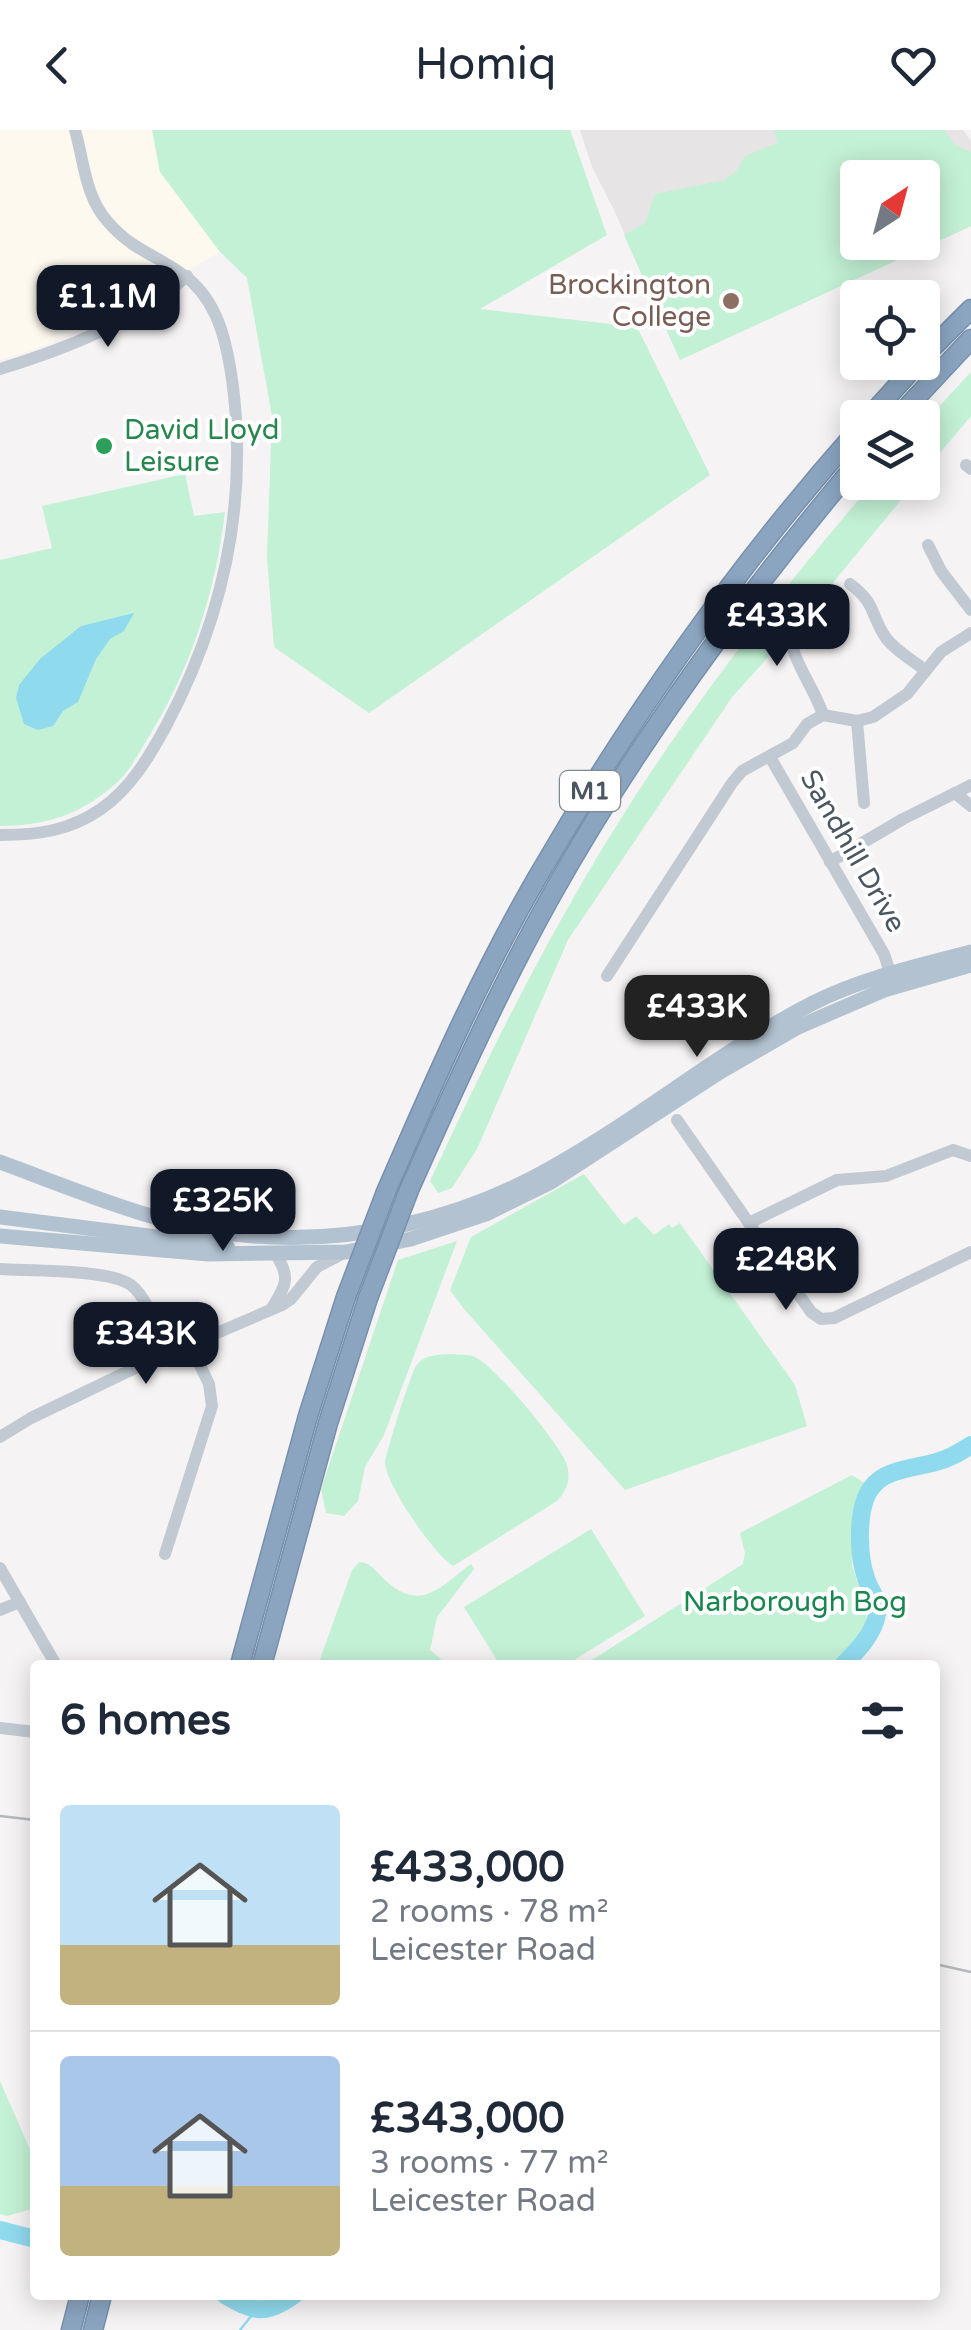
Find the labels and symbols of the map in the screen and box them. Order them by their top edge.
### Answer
north arrow [840,160,940,260]
pin: £1.1M [38,265,178,350]
place label: Brockington College [548,268,711,334]
marker: Brockington College [720,290,742,312]
place label: David Lloyd Leisure [124,413,279,479]
marker: David Lloyd Leisure [93,435,115,457]
pin: £433K [707,584,847,669]
street label: Sandhill Drive [793,764,913,938]
road number: M1 [560,771,620,811]
pin: £433K [627,975,767,1060]
pin: £325K [153,1169,293,1254]
pin: £248K [716,1228,856,1313]
pin: £343K [76,1302,216,1387]
park label: Narborough Bog [683,1585,907,1619]

